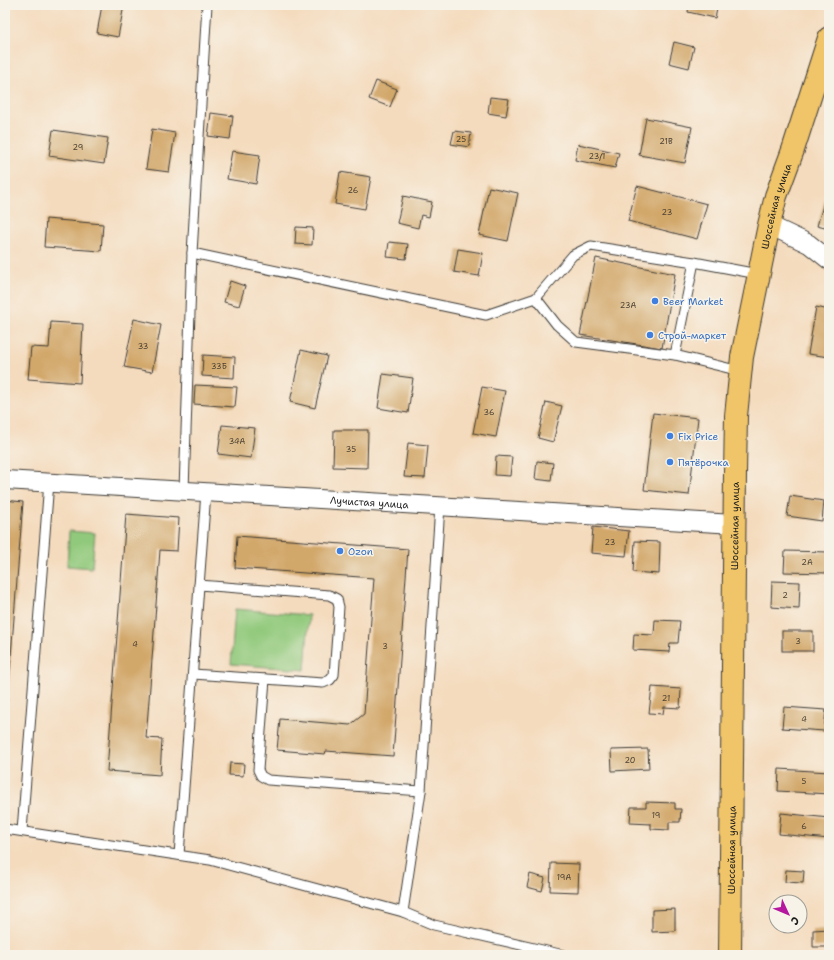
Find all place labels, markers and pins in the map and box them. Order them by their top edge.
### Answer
place label: Beer Market [663,295,723,308]
marker: Beer Market [650,296,660,306]
place label: Строй-маркет [658,329,727,342]
marker: Строй-маркет [645,330,655,340]
place label: Fix Price [678,430,719,443]
marker: Fix Price [665,431,675,441]
place label: Пятёрочка [678,456,729,469]
marker: Пятёрочка [665,457,675,467]
place label: Ozon [348,545,373,558]
marker: Ozon [335,546,345,556]

